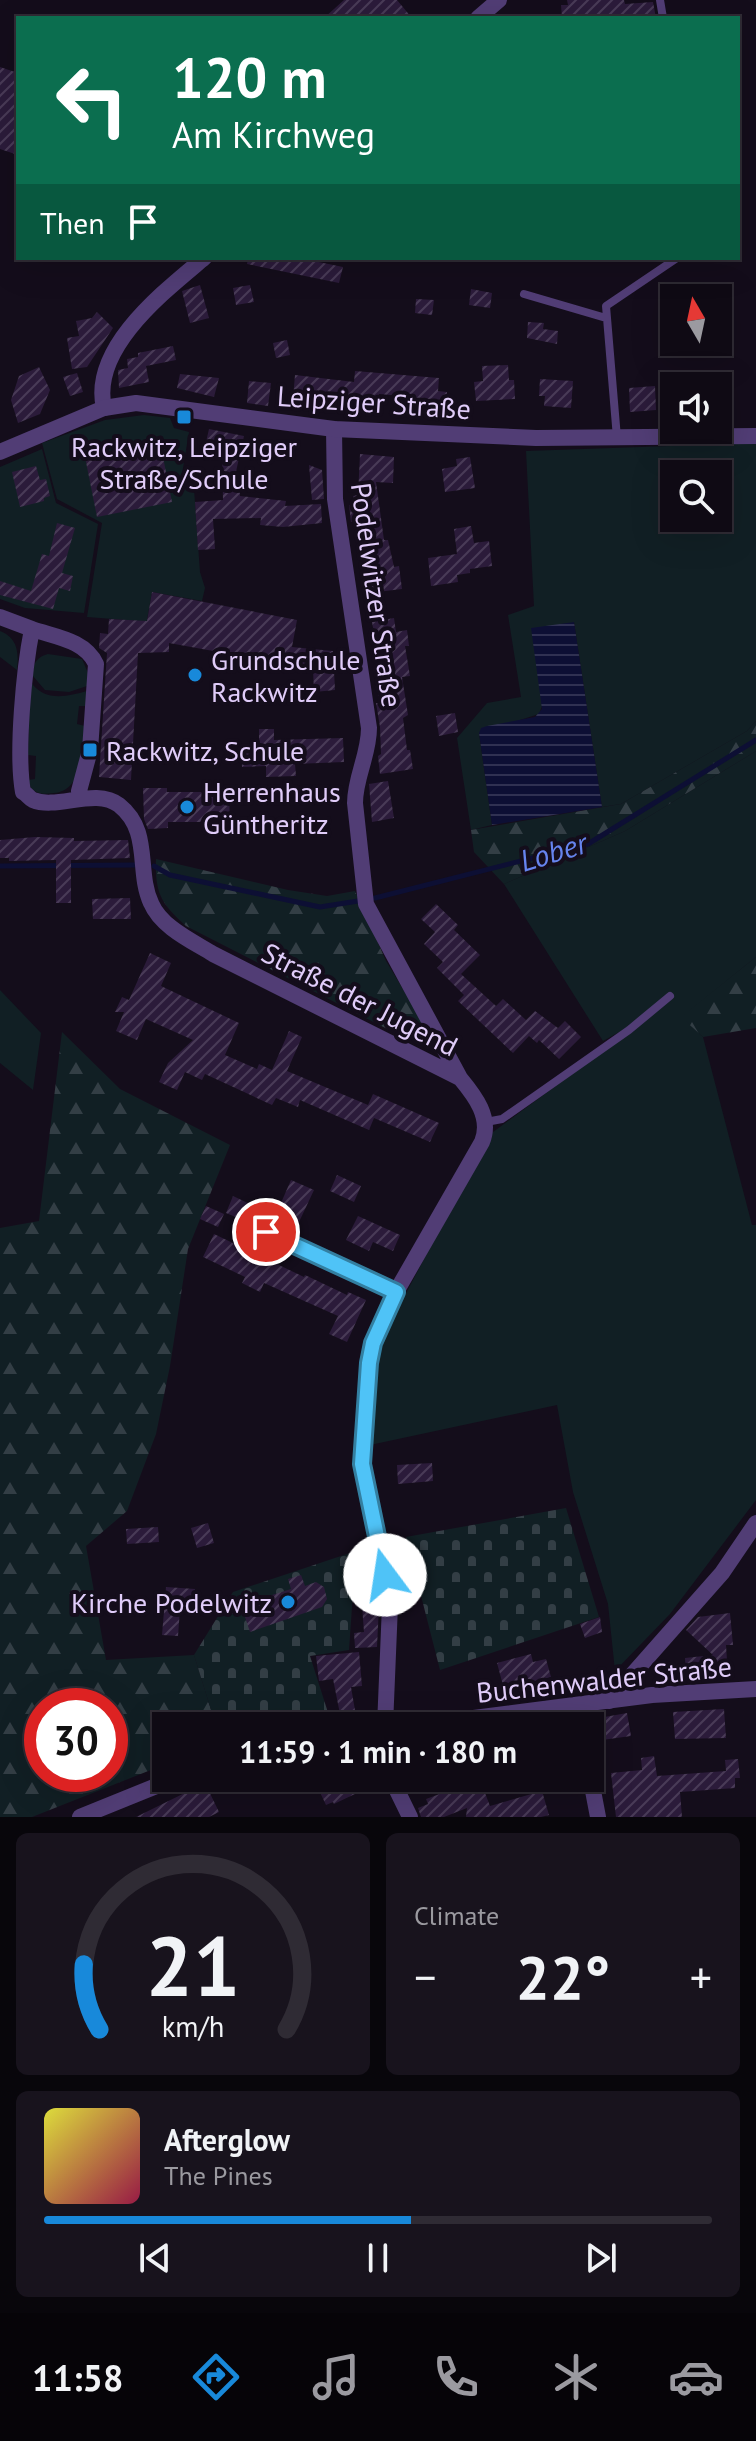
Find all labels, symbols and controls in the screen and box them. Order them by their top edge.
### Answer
text: 120 m [172,41,327,113]
icon: left [40,48,144,152]
text: Am Kirchweg [172,111,375,158]
icon: arrive [121,200,165,244]
text: Then [40,203,105,242]
north arrow [660,284,732,356]
map controls [660,284,732,532]
button: sound [660,372,732,444]
street label: Leipziger Straße [276,377,472,427]
marker: Rackwitz, Leipziger Straße/Schule [175,408,193,426]
place label: Rackwitz, Leipziger Straße/Schule [71,428,298,497]
button: search [660,460,732,532]
street label: Podelwitzer Straße [343,480,411,710]
place label: Grundschule Rackwitz [211,641,360,710]
marker: Grundschule Rackwitz [186,666,204,684]
place label: Rackwitz, Schule [106,732,304,769]
marker: Rackwitz, Schule [81,741,99,759]
place label: Herrenhaus Güntheritz [203,773,341,842]
marker: Herrenhaus Güntheritz [178,798,196,816]
water label: Lober [515,822,593,880]
street label: Straße der Jugend [256,934,464,1064]
pin [232,1198,300,1266]
icon: arrive [244,1210,288,1254]
position arrow [343,1533,427,1617]
place label: Kirche Podelwitz [71,1584,272,1621]
marker: Kirche Podelwitz [279,1593,297,1611]
street label: Buchenwalder Straße [475,1647,733,1711]
speed limit sign: 30 [24,1688,128,1792]
text: 11:59 · 1 min · 180 m [239,1732,517,1771]
text: Climate [414,1899,499,1932]
text: 21 [146,1911,240,2019]
text: 22° [516,1938,610,2016]
text: − [414,1948,436,2005]
text: + [690,1948,712,2005]
text: km/h [162,2008,224,2045]
text: Afterglow [164,2120,290,2159]
text: The Pines [164,2159,273,2192]
icon: previous [133,2236,177,2280]
icon: pause [356,2236,400,2280]
icon: next [579,2236,623,2280]
icon: directions [188,2349,244,2405]
icon: music [308,2349,364,2405]
icon: phone [428,2349,484,2405]
icon: climate [548,2349,604,2405]
icon: car [668,2349,724,2405]
text: 11:58 [32,2354,123,2401]

